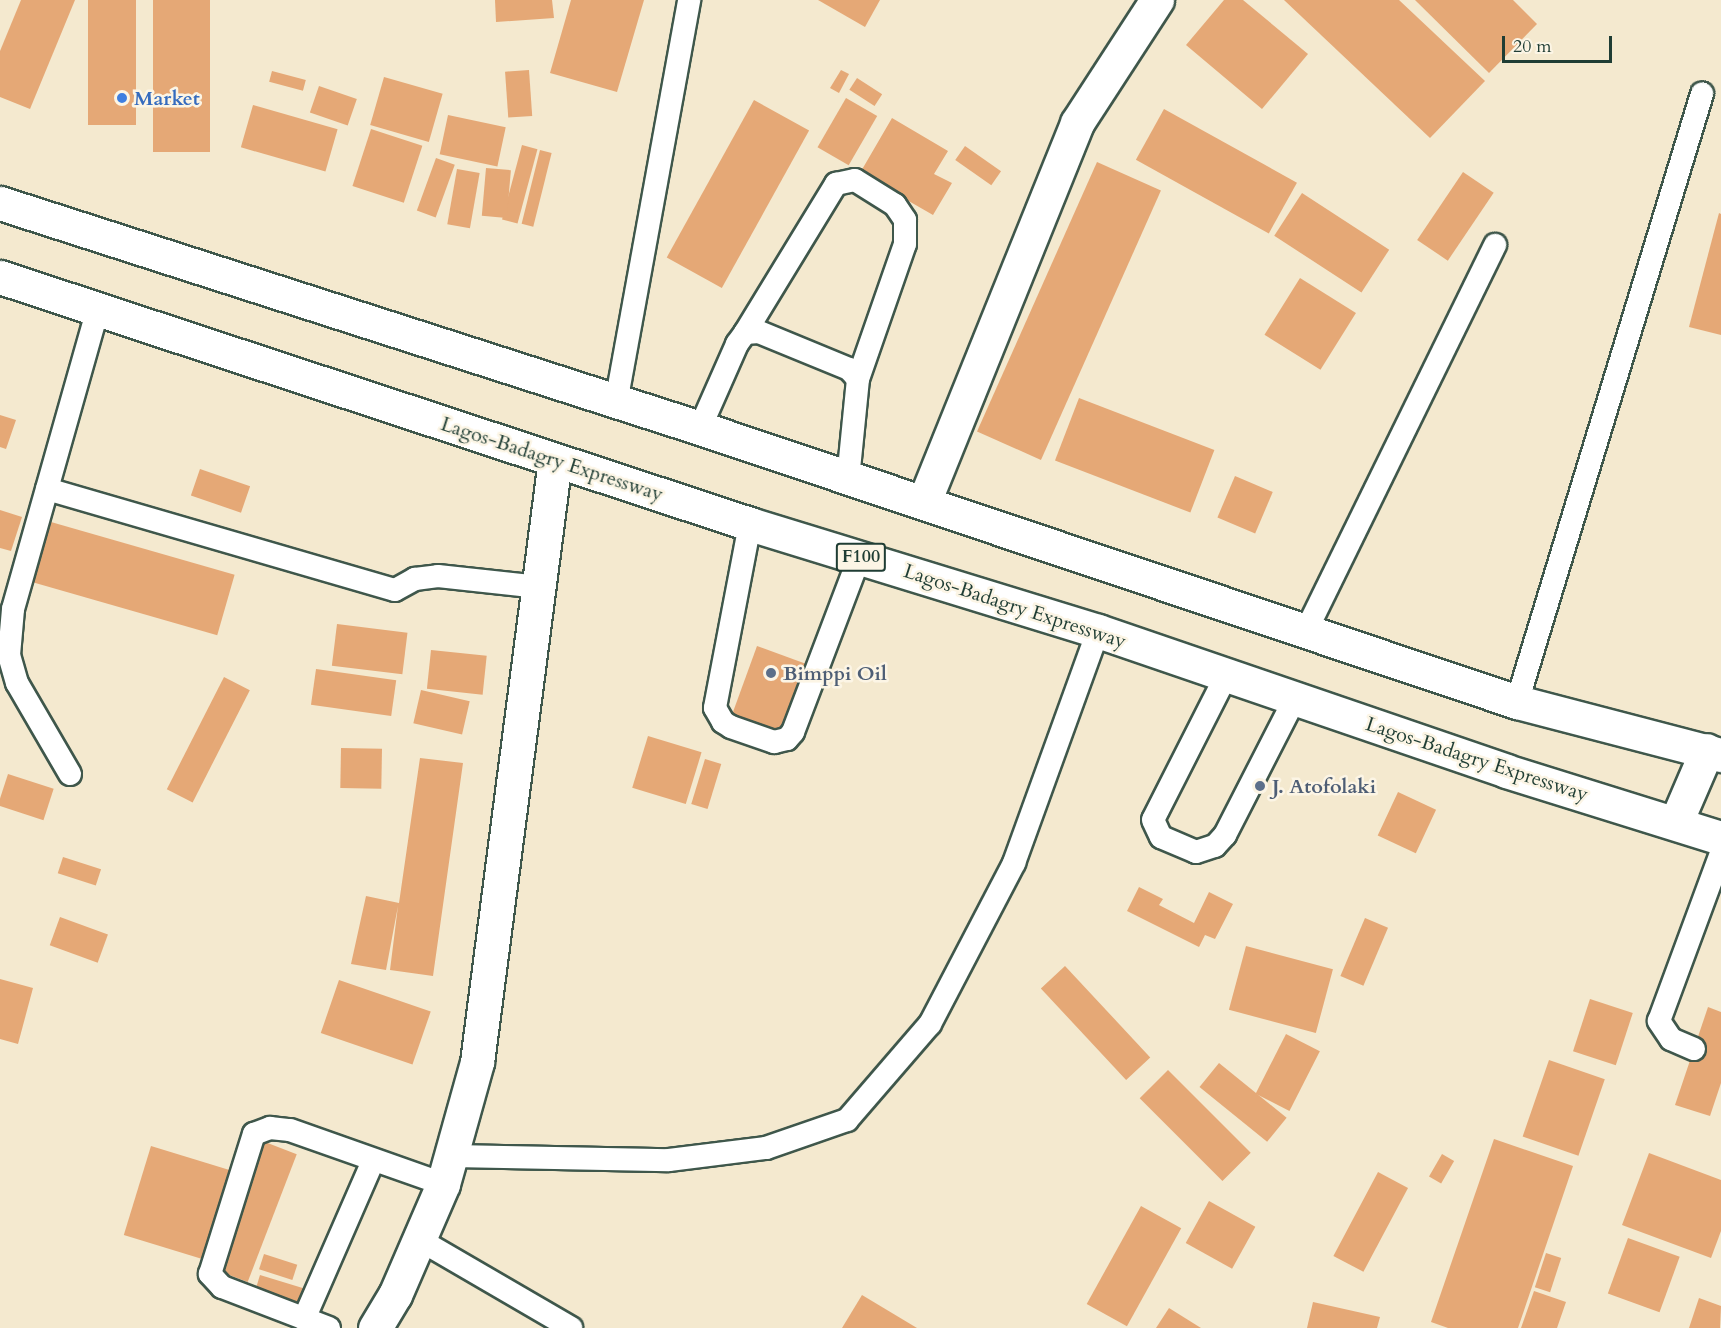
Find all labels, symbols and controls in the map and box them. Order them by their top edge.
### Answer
scale bar [1505,24,1614,62]
text: 20 m [1513,34,1552,59]
place label: Market [134,86,200,110]
marker: Market [115,91,129,105]
street label: Lagos-Badagry Expressway [438,412,666,506]
road number: F100 [836,542,886,572]
street label: Lagos-Badagry Expressway [901,559,1129,653]
place label: Bimppi Oil [783,661,887,685]
marker: Bimppi Oil [764,666,778,680]
street label: Lagos-Badagry Expressway [1363,712,1591,806]
place label: J. Atofolaki [1272,774,1376,798]
marker: J. Atofolaki [1253,779,1267,793]

